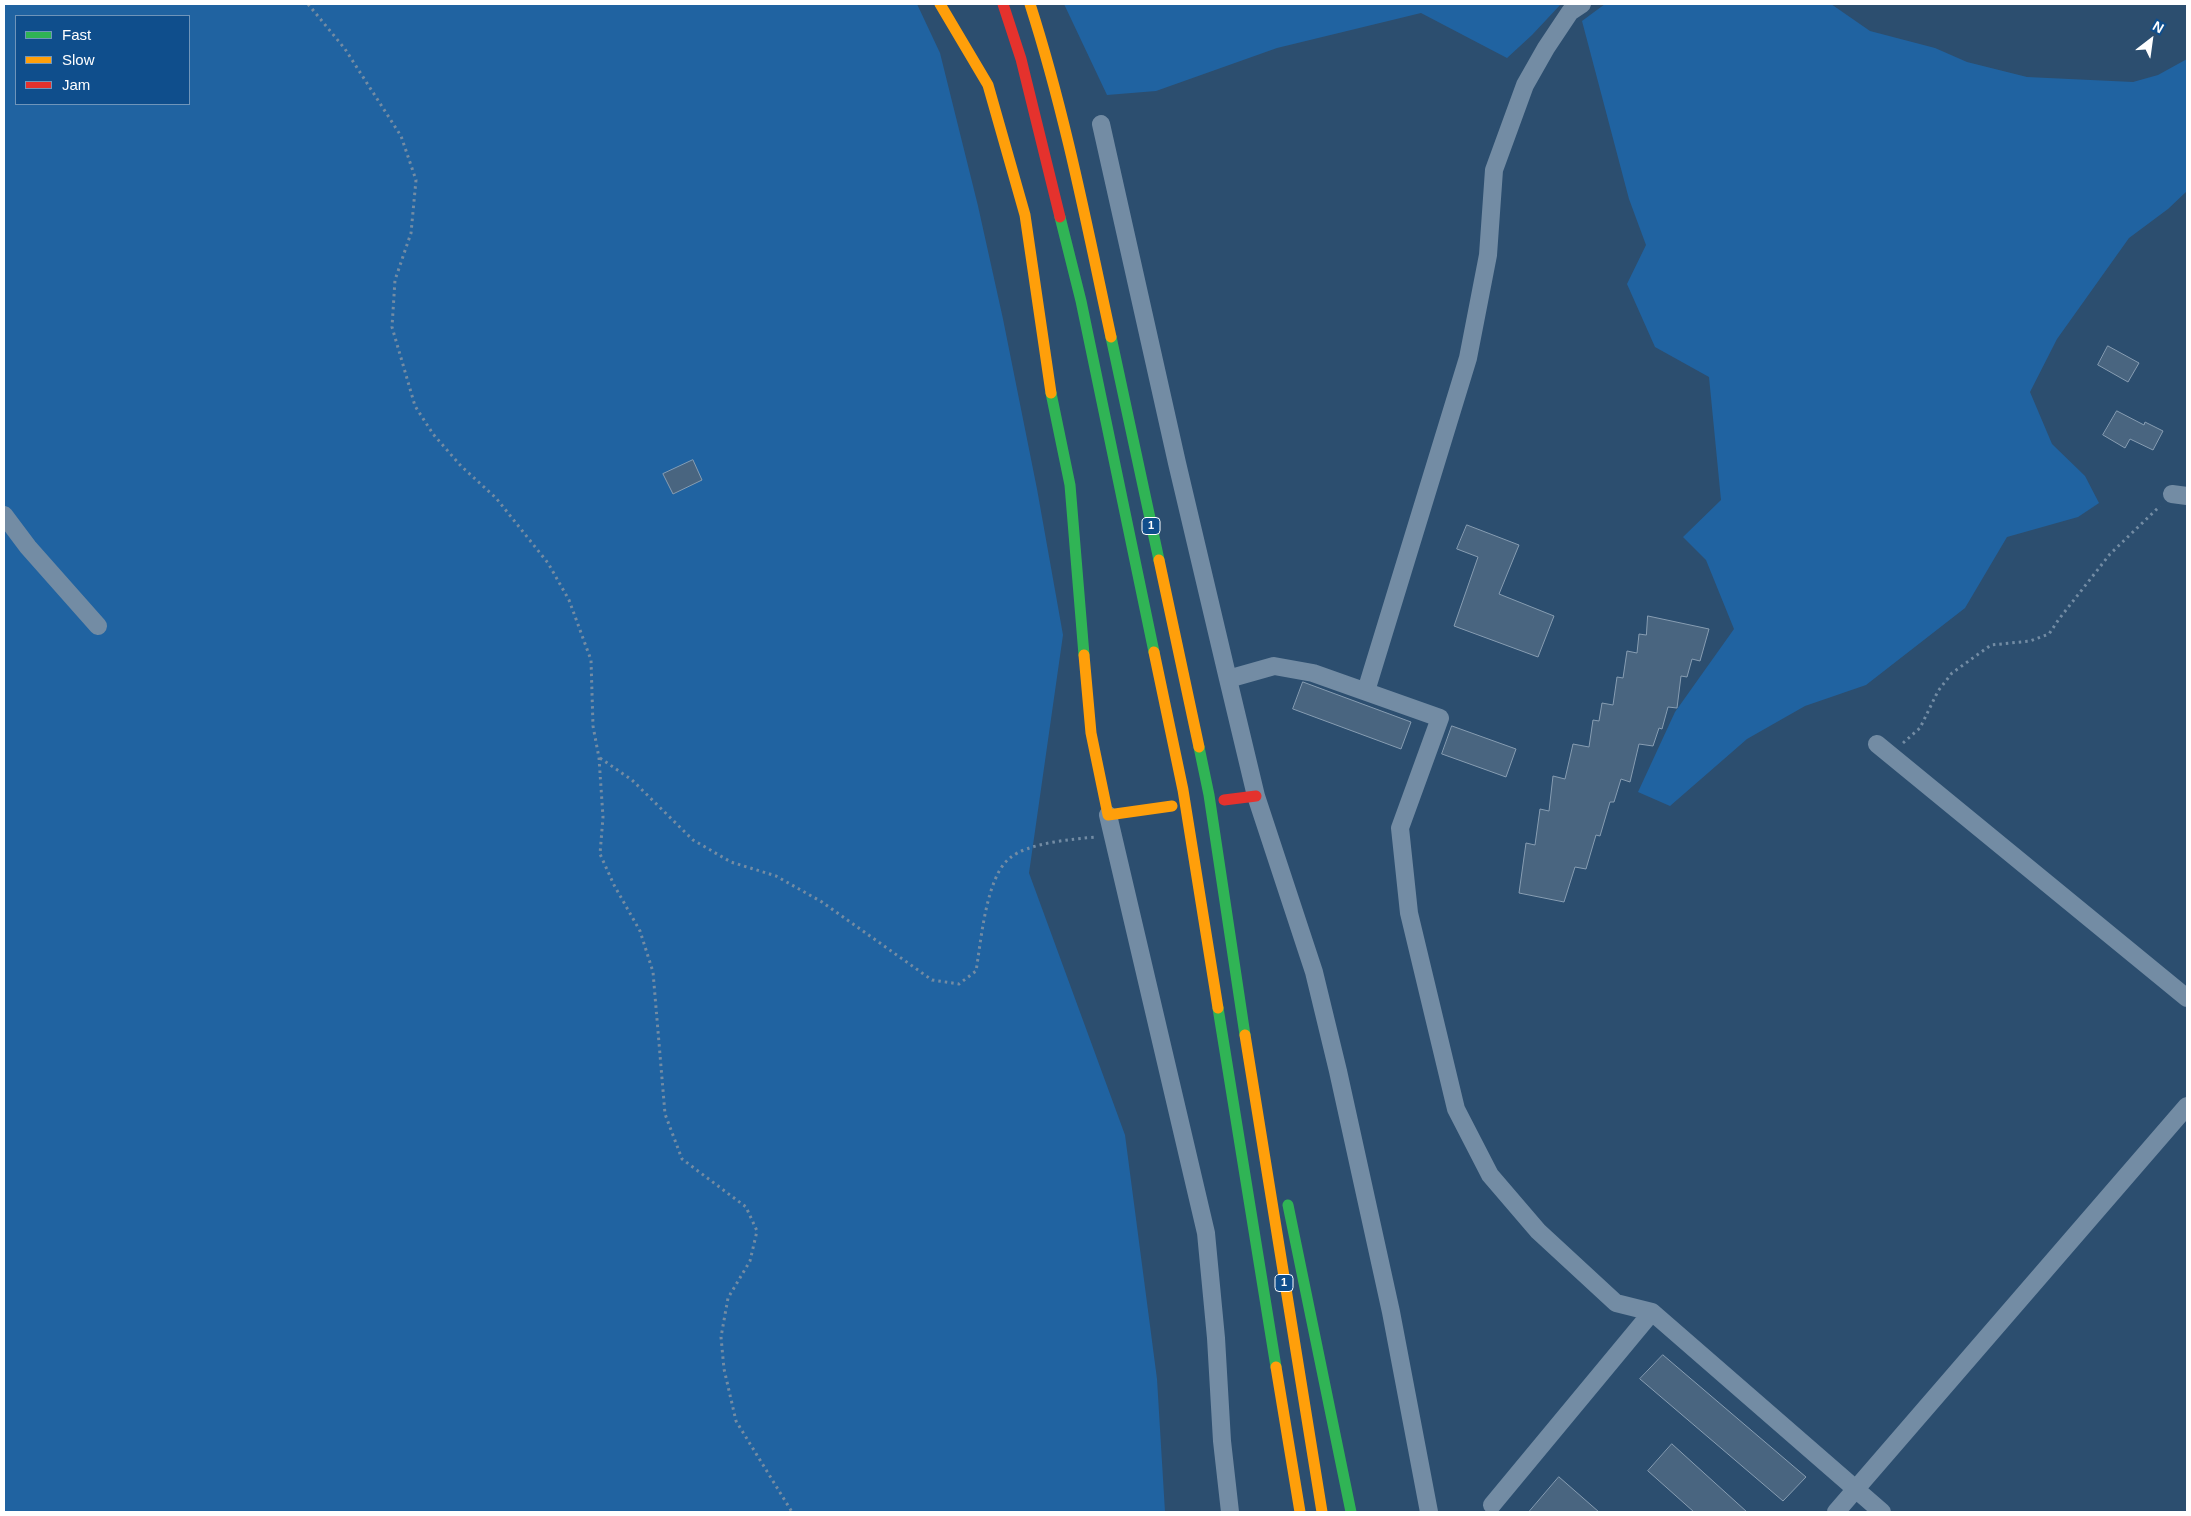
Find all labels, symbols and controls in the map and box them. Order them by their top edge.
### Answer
legend [15,15,190,105]
north arrow [2126,15,2176,65]
text: N [2150,18,2167,36]
text: Fast [62,26,91,43]
text: Slow [62,51,95,68]
text: Jam [62,76,90,93]
road number: 1 [1142,518,1160,534]
road number: 1 [1275,1275,1293,1292]

